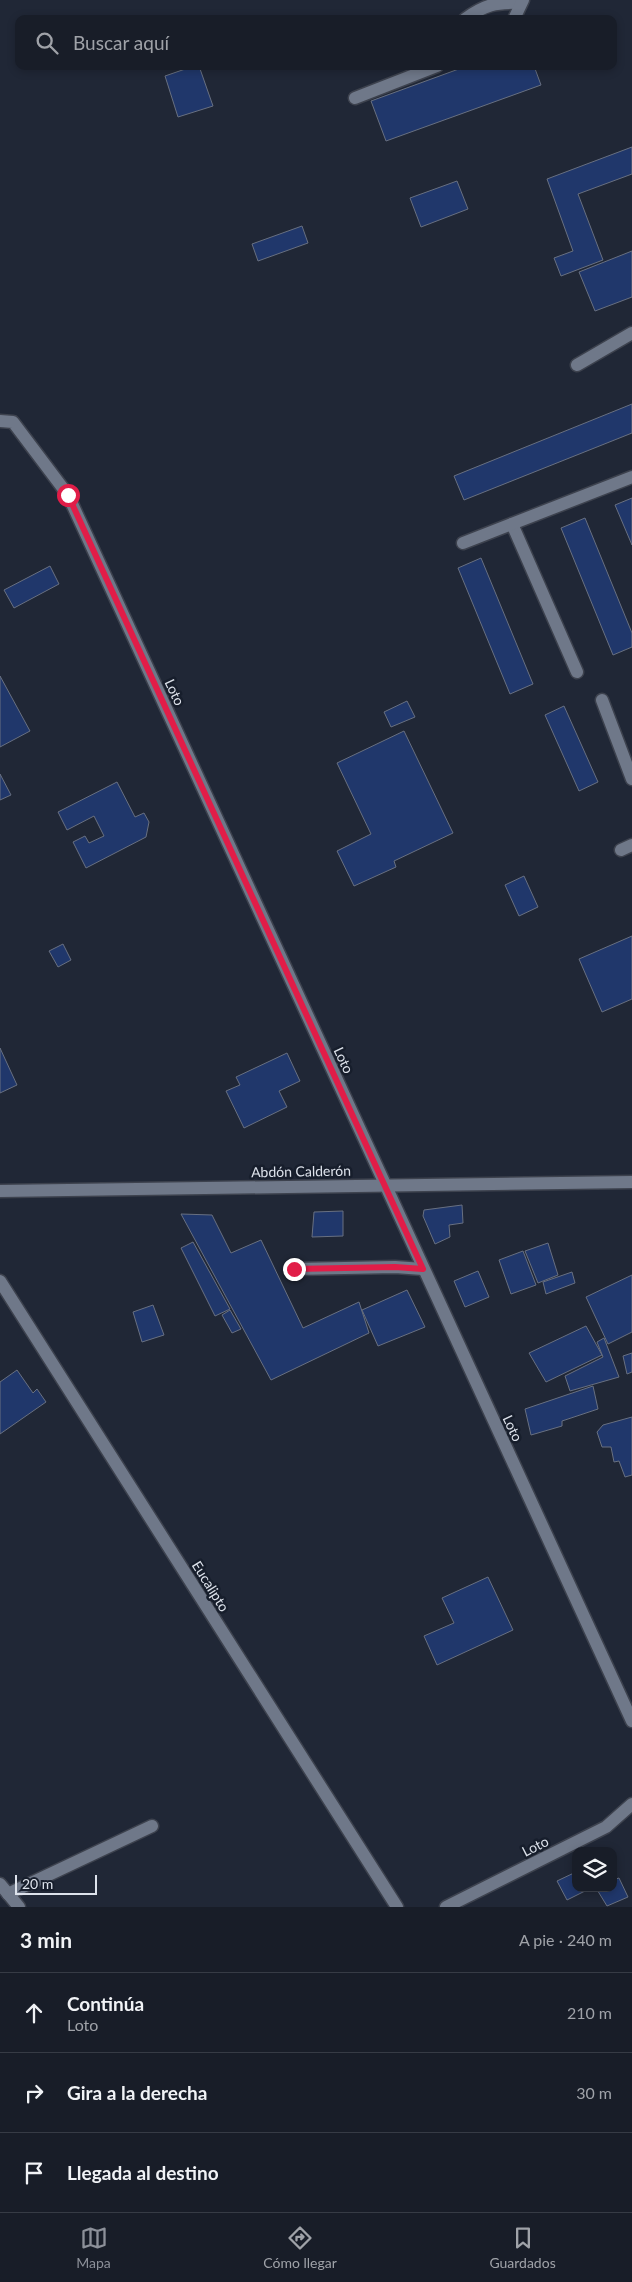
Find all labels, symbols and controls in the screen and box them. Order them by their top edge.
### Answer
search box [15,15,617,70]
icon: search [33,29,61,57]
text: Buscar aquí [73,31,169,54]
route start [57,484,80,507]
street label: Loto [162,676,189,708]
street label: Loto [331,1044,358,1076]
street label: Abdón Calderón [251,1162,351,1180]
route end [283,1258,306,1281]
street label: Loto [500,1412,527,1444]
street label: Eucalipto [189,1558,233,1615]
street label: Loto [519,1832,551,1860]
map controls [572,1847,617,1892]
button: layers [572,1847,617,1892]
scale bar [15,1872,98,1895]
text: 20 m [22,1875,53,1892]
text: 3 min [20,1927,72,1952]
text: A pie · 240 m [519,1930,612,1949]
text: Continúa [67,1992,144,2015]
icon: ahead [20,1999,48,2027]
text: 210 m [567,2003,612,2022]
text: Loto [67,2015,98,2034]
icon: right [20,2079,48,2107]
text: Gira a la derecha [67,2081,207,2104]
text: 30 m [576,2083,612,2102]
icon: arrive [20,2159,48,2187]
text: Llegada al destino [67,2161,219,2184]
tab: Mapa [76,2224,111,2271]
tab: Cómo llegar [263,2224,337,2271]
tab: Guardados [489,2224,556,2271]

